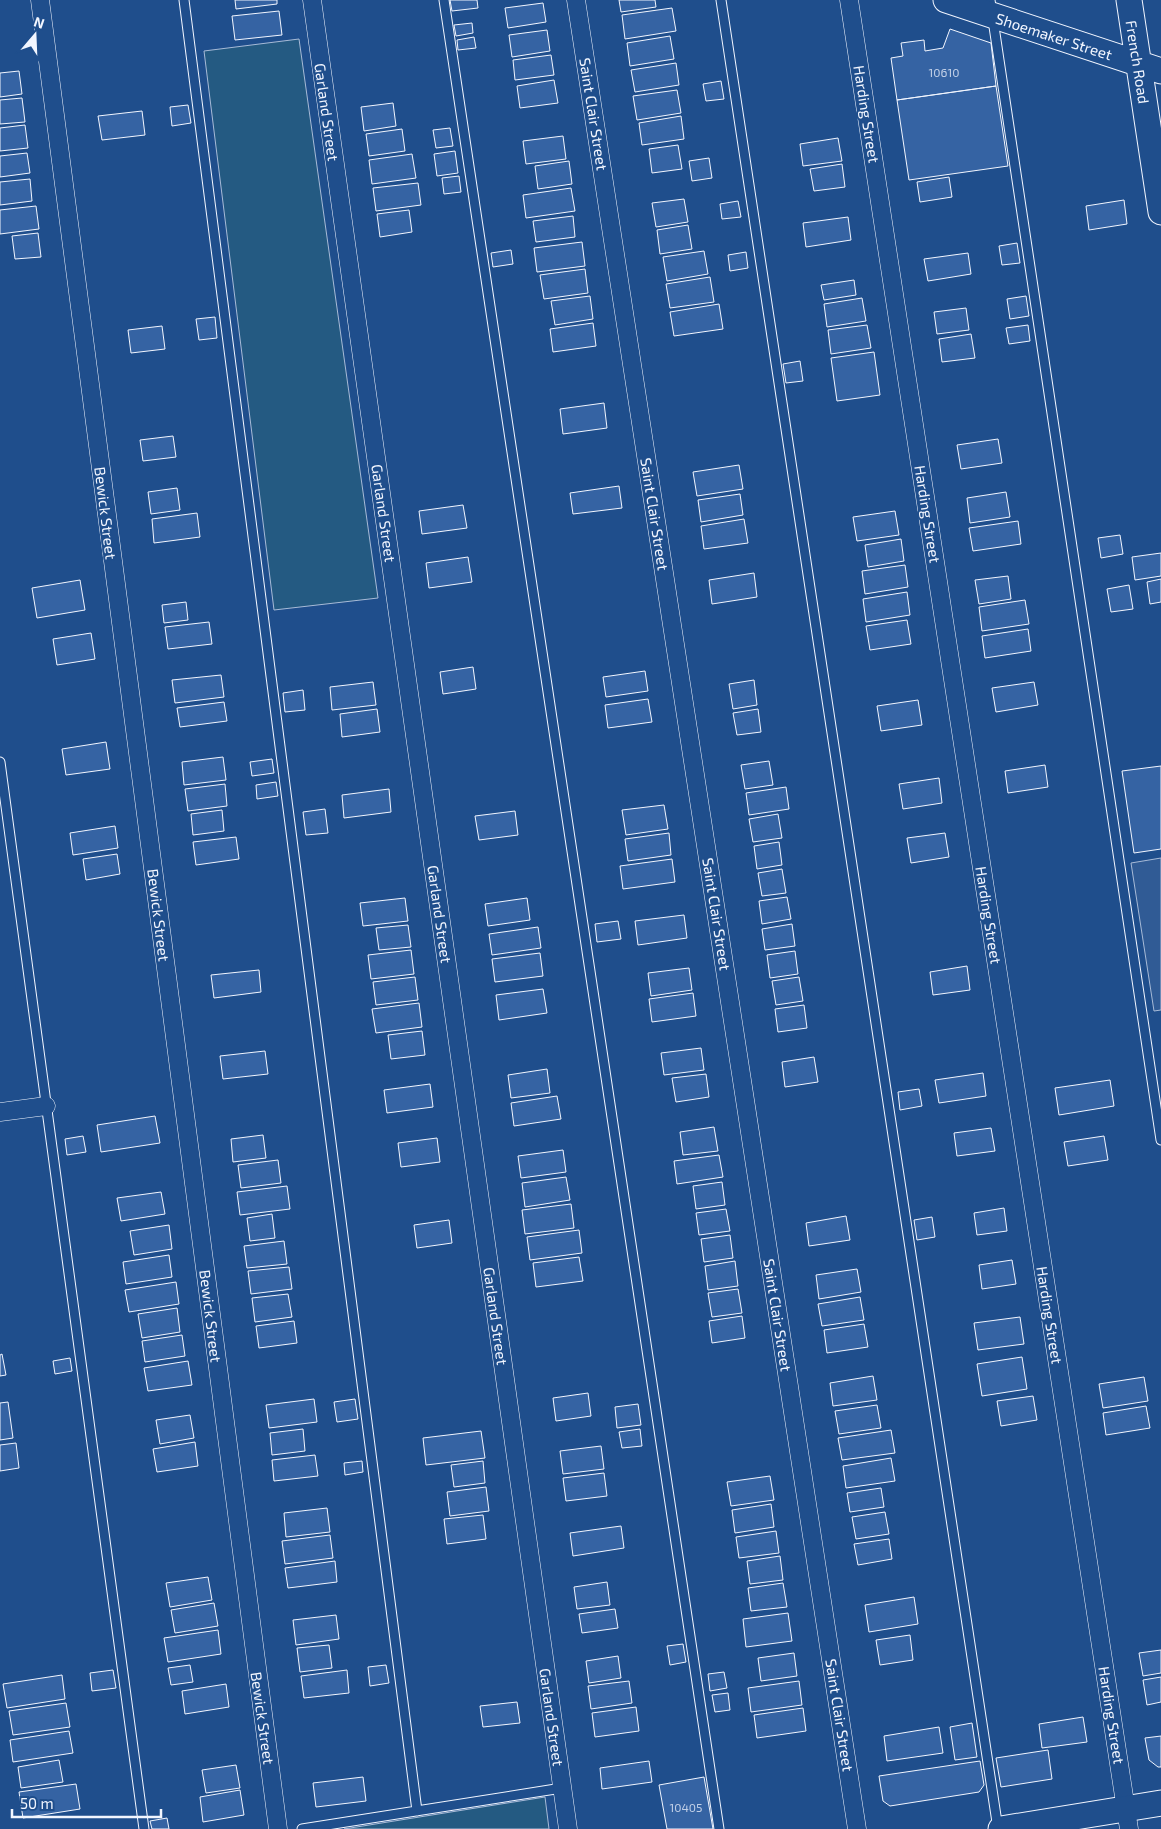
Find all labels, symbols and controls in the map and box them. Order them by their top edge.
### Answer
street label: Shoemaker Street [994,9,1115,63]
north arrow [10,10,60,60]
text: N [32,13,47,32]
street label: French Road [1123,19,1153,105]
street label: Saint Clair Street [576,56,612,172]
street label: Garland Street [311,62,343,162]
street label: Harding Street [850,64,884,164]
house number: 10610 [929,65,959,79]
street label: Saint Clair Street [637,456,673,572]
street label: Garland Street [368,463,400,563]
street label: Harding Street [911,464,945,564]
street label: Bewick Street [91,466,121,561]
street label: Saint Clair Street [699,856,735,972]
street label: Garland Street [424,864,456,964]
street label: Harding Street [972,865,1006,965]
street label: Bewick Street [144,868,174,963]
street label: Saint Clair Street [760,1257,796,1373]
street label: Harding Street [1033,1265,1067,1365]
street label: Garland Street [480,1266,512,1366]
street label: Bewick Street [196,1269,226,1364]
street label: Saint Clair Street [822,1657,858,1773]
street label: Harding Street [1095,1665,1129,1765]
street label: Garland Street [536,1667,568,1767]
street label: Bewick Street [248,1671,278,1766]
scale bar [12,1786,161,1818]
text: 50 m [20,1794,54,1812]
house number: 10405 [669,1800,703,1814]

